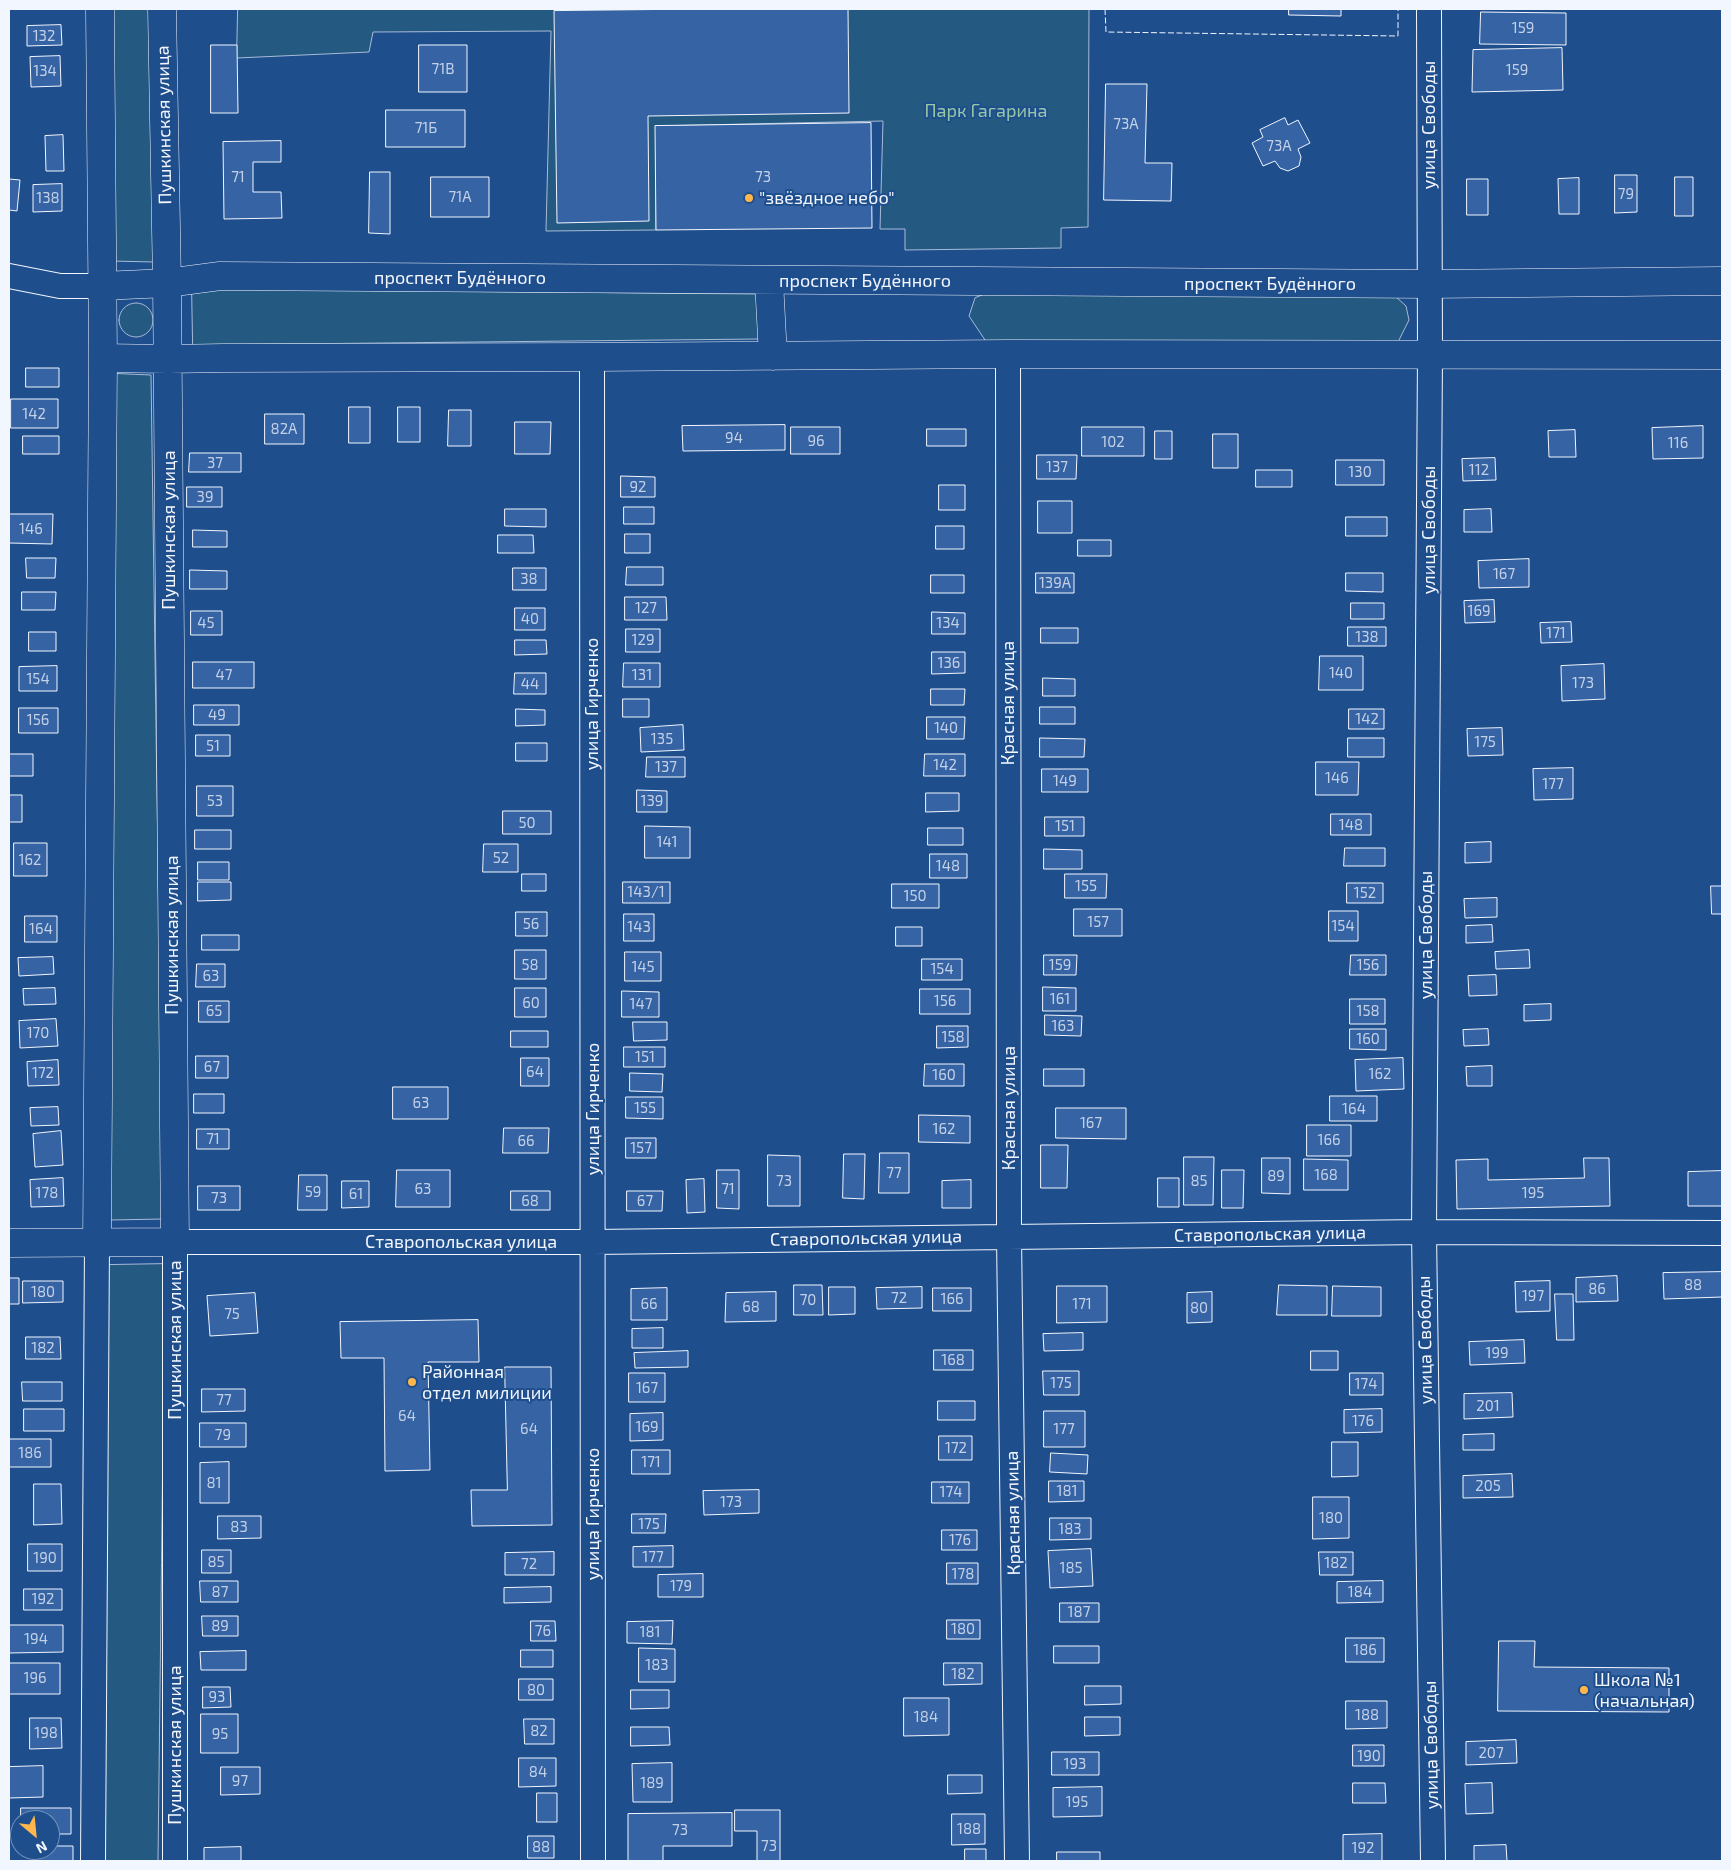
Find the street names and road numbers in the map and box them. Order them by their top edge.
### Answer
street label: Пушкинская улица [152,45,176,205]
street label: улица Свободы [1418,61,1440,189]
street label: проспект Будённого [374,267,546,289]
street label: проспект Будённого [779,270,951,292]
street label: проспект Будённого [1184,273,1356,295]
street label: Пушкинская улица [158,450,180,610]
street label: улица Свободы [1418,466,1440,594]
street label: улица Гирченко [581,638,603,770]
street label: Красная улица [997,641,1019,765]
street label: Пушкинская улица [161,855,183,1015]
street label: улица Свободы [1415,871,1437,999]
street label: улица Гирченко [582,1043,604,1175]
street label: Красная улица [998,1046,1020,1170]
street label: Ставропольская улица [1174,1222,1366,1246]
street label: Ставропольская улица [770,1226,962,1250]
street label: Ставропольская улица [365,1231,557,1253]
street label: Пушкинская улица [164,1260,186,1420]
street label: улица Свободы [1413,1275,1437,1405]
street label: улица Гирченко [582,1448,604,1580]
street label: Красная улица [1001,1451,1025,1575]
street label: Пушкинская улица [164,1665,186,1825]
street label: улица Свободы [1419,1680,1443,1810]

